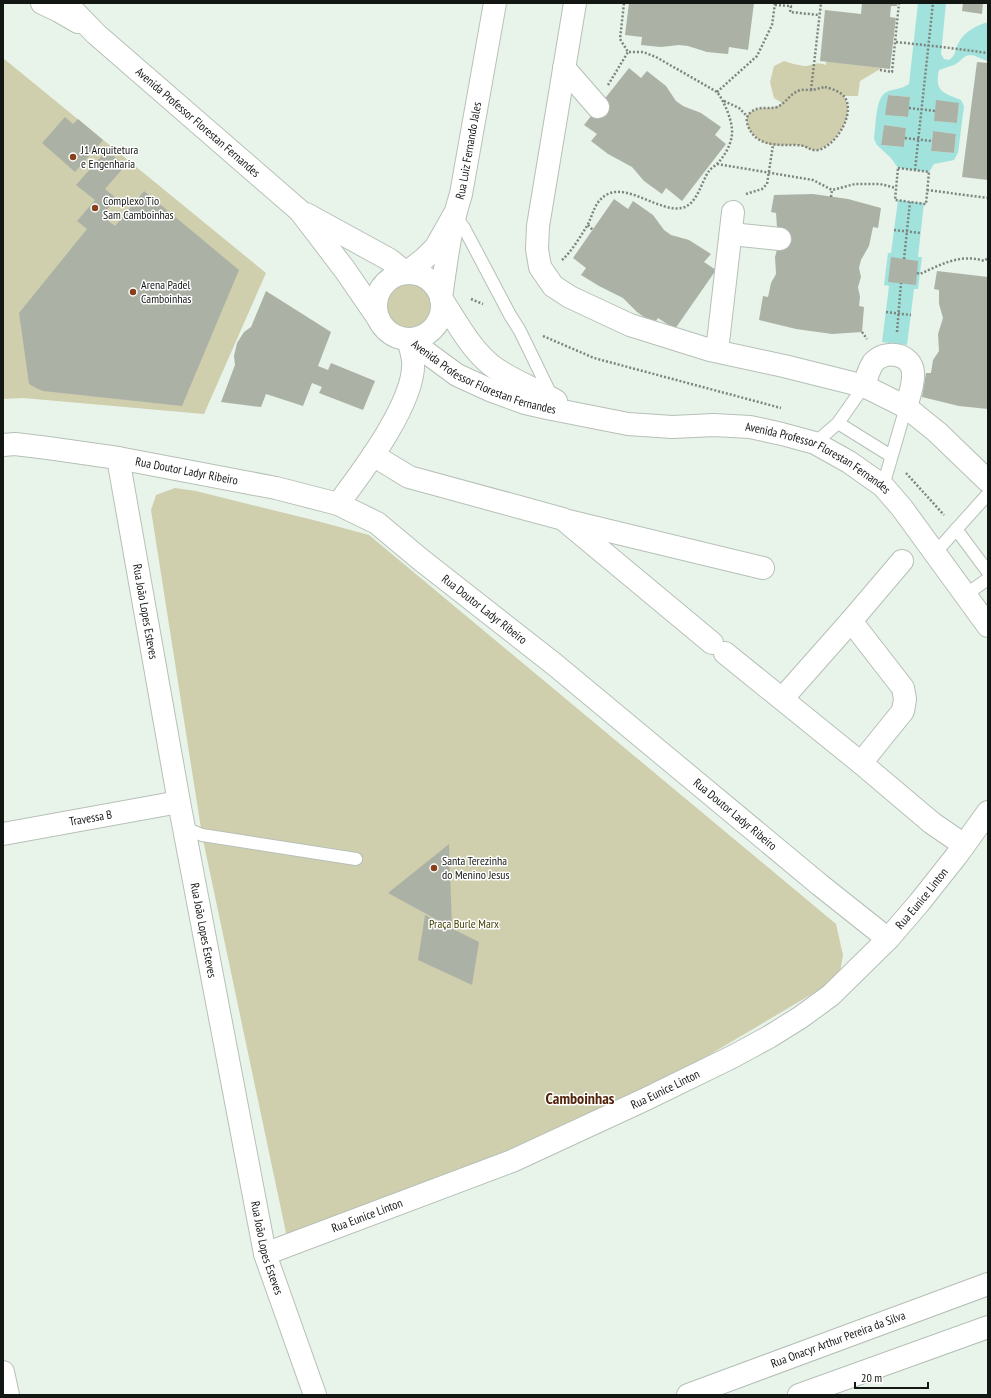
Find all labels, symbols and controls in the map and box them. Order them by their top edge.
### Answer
street label: Avenida Professor Florestan Fernandes [133,64,264,180]
street label: Rua Luiz Fernando Jales [452,101,484,201]
place label: J1 Arquitetura e Engenharia [80,142,138,171]
marker: J1 Arquitetura e Engenharia [68,152,78,162]
place label: Complexo Tio Sam Camboinhas [103,193,174,222]
marker: Complexo Tio Sam Camboinhas [90,203,100,213]
place label: Arena Padel Camboinhas [141,277,191,306]
marker: Arena Padel Camboinhas [128,287,138,297]
street label: Avenida Professor Florestan Fernandes [409,336,557,417]
street label: Avenida Professor Florestan Fernandes [745,419,894,496]
street label: Rua Doutor Ladyr Ribeiro [134,453,239,488]
street label: Rua João Lopes Esteves [130,563,162,660]
street label: Rua Doutor Ladyr Ribeiro [439,571,530,647]
street label: Rua Doutor Ladyr Ribeiro [691,775,780,853]
street label: Travessa B [68,806,113,829]
place label: Santa Terezinha do Menino Jesus [442,853,510,882]
marker: Santa Terezinha do Menino Jesus [429,863,439,873]
street label: Rua Eunice Linton [892,865,951,932]
street label: Rua João Lopes Esteves [188,882,220,979]
park label: Praça Burle Marx [429,916,499,931]
street label: Rua Eunice Linton [628,1066,702,1112]
district label: Camboinhas [546,1088,615,1108]
street label: Rua Eunice Linton [329,1195,404,1235]
street label: Rua João Lopes Esteves [248,1200,287,1297]
street label: Rua Onacyr Arthur Pereira da Silva [769,1307,907,1371]
scale bar [855,1364,928,1390]
text: 20 m [861,1370,882,1385]

